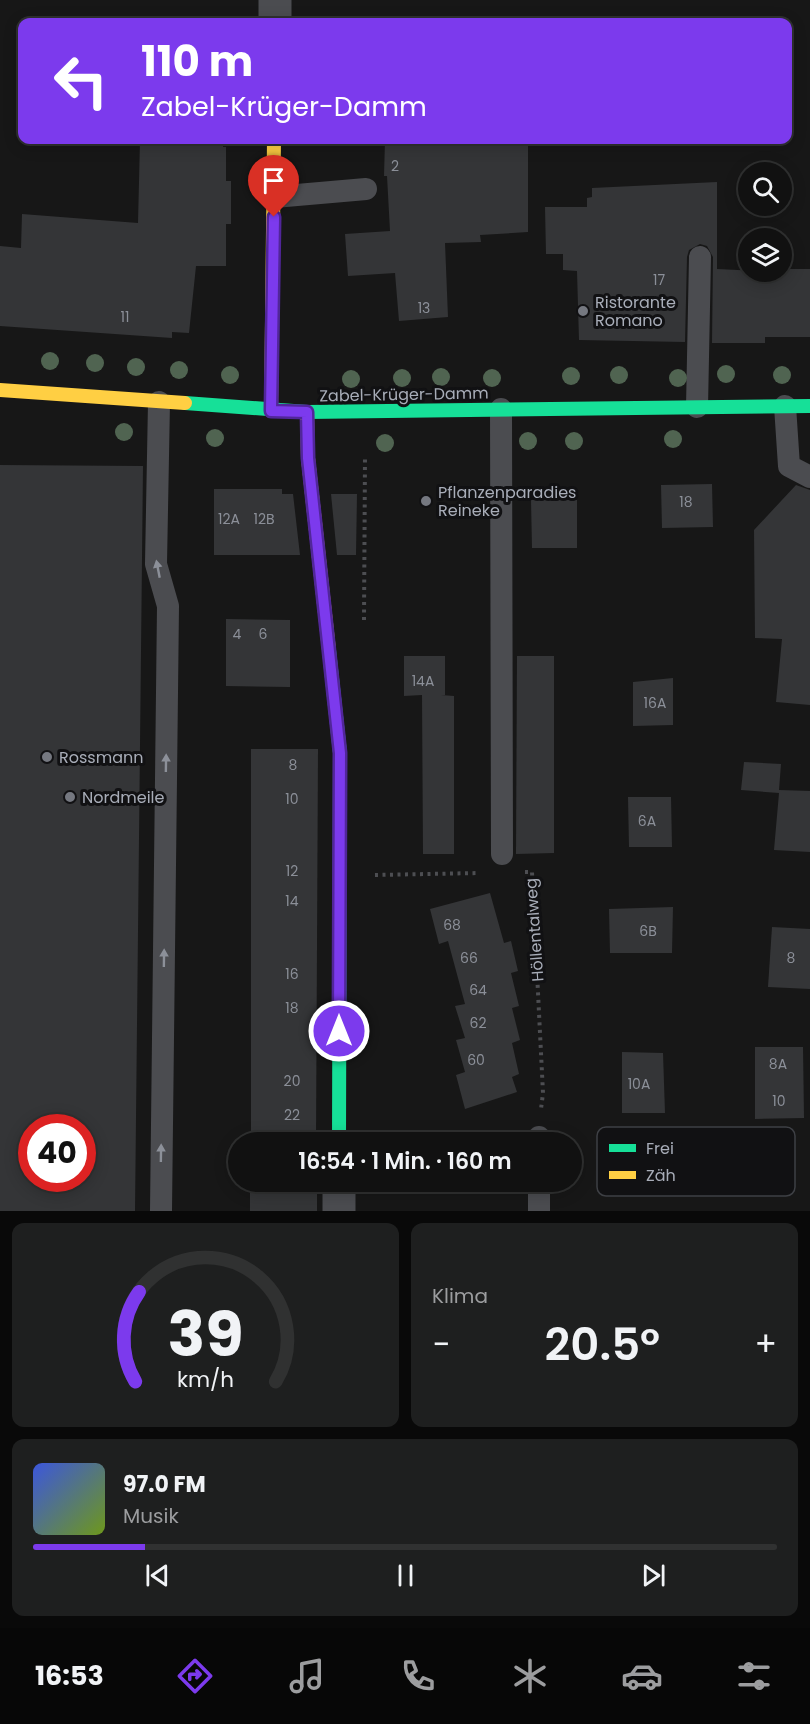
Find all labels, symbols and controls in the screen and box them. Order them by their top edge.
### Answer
text: 110 m [141,32,253,91]
icon: left [42,42,120,120]
text: Zabel-Krüger-Damm [141,88,427,125]
pin [248,155,299,217]
house number: 2 [391,156,399,176]
map controls [738,162,792,282]
button: search [738,162,792,216]
icon: arrive [257,164,290,197]
button: layers [738,228,792,282]
house number: 17 [653,270,665,290]
place label: Ristorante Romano [595,291,676,332]
house number: 13 [418,298,430,318]
marker: Ristorante Romano [576,304,590,318]
house number: 11 [121,307,129,327]
street label: Zabel-Krüger-Damm [319,382,489,407]
place label: Pflanzenparadies Reineke [438,481,576,522]
house number: 18 [679,492,693,512]
marker: Pflanzenparadies Reineke [419,494,433,508]
house number: 12A [218,509,240,529]
house number: 12B [253,509,275,529]
one-way arrow [153,559,162,578]
house number: 4 [233,624,242,644]
house number: 6 [259,624,268,644]
house number: 14A [412,671,434,691]
house number: 16A [644,693,666,713]
place label: Rossmann [59,746,143,769]
marker: Rossmann [40,750,54,764]
one-way arrow [161,753,171,772]
house number: 8 [289,755,298,775]
place label: Nordmeile [82,786,165,809]
house number: 10 [285,789,299,809]
marker: Nordmeile [63,790,77,804]
house number: 6A [638,811,656,831]
house number: 12 [286,861,298,881]
street label: Höllentalweg [519,877,550,983]
house number: 14 [285,891,299,911]
house number: 68 [443,915,461,935]
house number: 6B [639,921,657,941]
one-way arrow [159,948,168,967]
house number: 66 [460,948,478,968]
house number: 8 [787,948,796,968]
house number: 16 [285,964,299,984]
house number: 64 [469,980,487,1000]
house number: 18 [285,998,299,1018]
position arrow [307,999,371,1063]
house number: 62 [470,1013,486,1033]
house number: 60 [467,1050,485,1070]
house number: 8A [769,1054,787,1074]
house number: 20 [284,1071,300,1091]
house number: 10A [628,1074,650,1094]
house number: 10 [772,1091,786,1111]
house number: 22 [284,1105,300,1125]
speed limit sign: 40 [18,1114,96,1192]
legend [597,1127,795,1196]
text: Frei [646,1137,674,1160]
one-way arrow [156,1143,166,1162]
text: 16:54 · 1 Min. · 160 m [298,1146,512,1177]
text: Zäh [646,1164,676,1187]
text: Klima [432,1282,488,1310]
text: 39 [167,1290,244,1378]
text: 20.5° [545,1313,660,1376]
text: − [432,1321,450,1368]
text: + [754,1321,777,1368]
text: km/h [177,1364,234,1395]
text: 97.0 FM [123,1469,206,1500]
text: Musik [123,1502,179,1530]
icon: previous [141,1559,174,1592]
icon: pause [389,1559,422,1592]
icon: next [637,1559,670,1592]
icon: directions [174,1655,216,1697]
icon: music [286,1655,328,1697]
icon: phone [397,1655,439,1697]
icon: climate [509,1655,551,1697]
icon: car [621,1655,663,1697]
icon: filters [733,1655,775,1697]
text: 16:53 [35,1657,104,1694]

